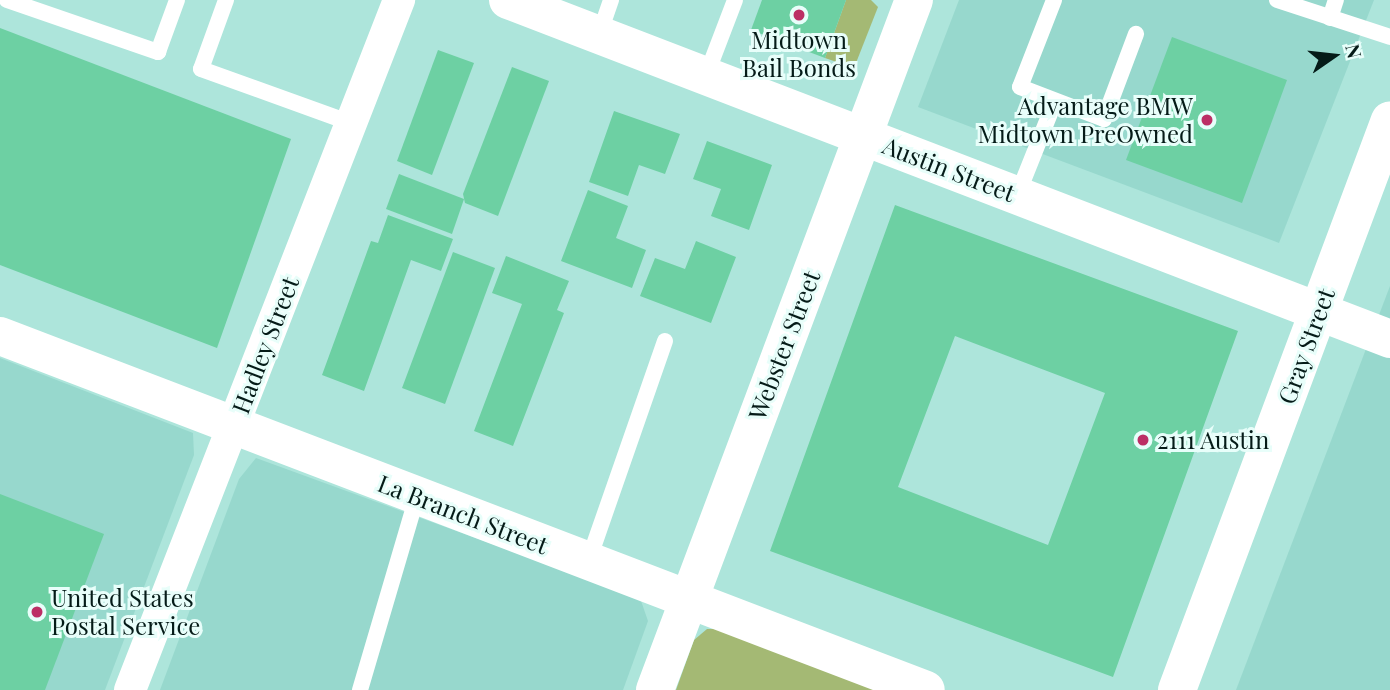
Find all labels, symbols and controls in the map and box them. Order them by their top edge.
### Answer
marker: Midtown Bail Bonds [791,7,807,23]
north arrow [1299,21,1369,91]
place label: Midtown Bail Bonds [742,26,856,82]
text: N [1340,41,1369,61]
place label: Advantage BMW Midtown PreOwned [978,92,1193,148]
marker: Advantage BMW Midtown PreOwned [1199,112,1215,128]
street label: Austin Street [879,131,1019,207]
street label: Webster Street [742,266,826,424]
street label: Hadley Street [226,272,304,418]
street label: Gray Street [1272,284,1340,408]
place label: 2111 Austin [1157,426,1270,454]
marker: 2111 Austin [1135,432,1151,448]
street label: La Branch Street [374,468,552,560]
place label: United States Postal Service [51,584,200,640]
marker: United States Postal Service [29,604,45,620]

